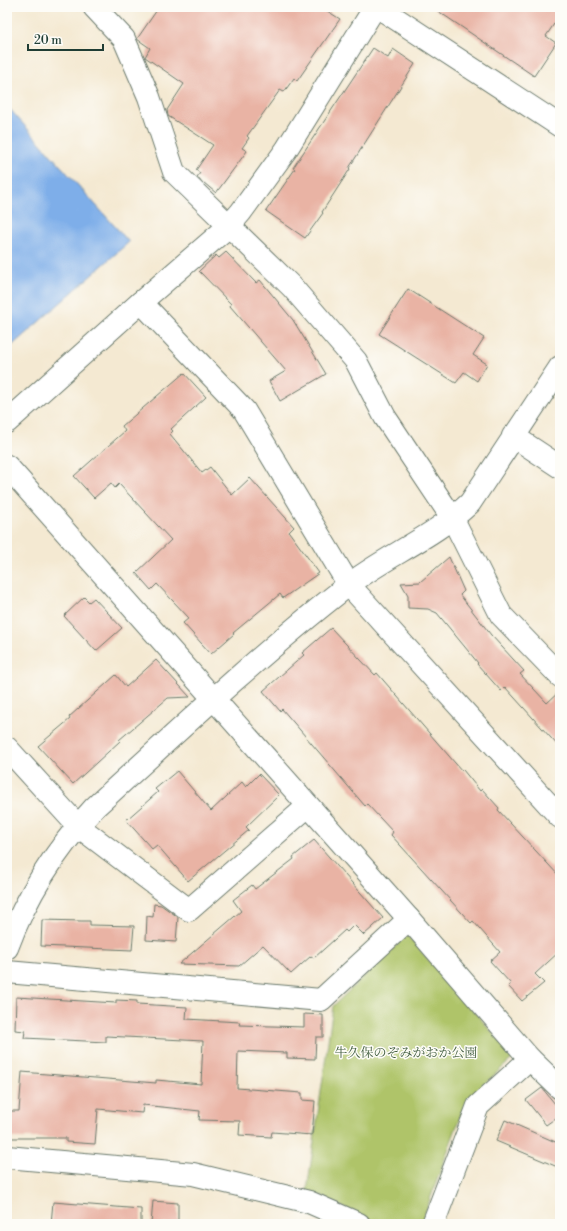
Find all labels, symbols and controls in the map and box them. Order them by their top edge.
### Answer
scale bar [28,26,103,52]
text: 20 m [34,33,62,48]
park label: 牛久保のぞみがおか公園 [334,1045,478,1061]

